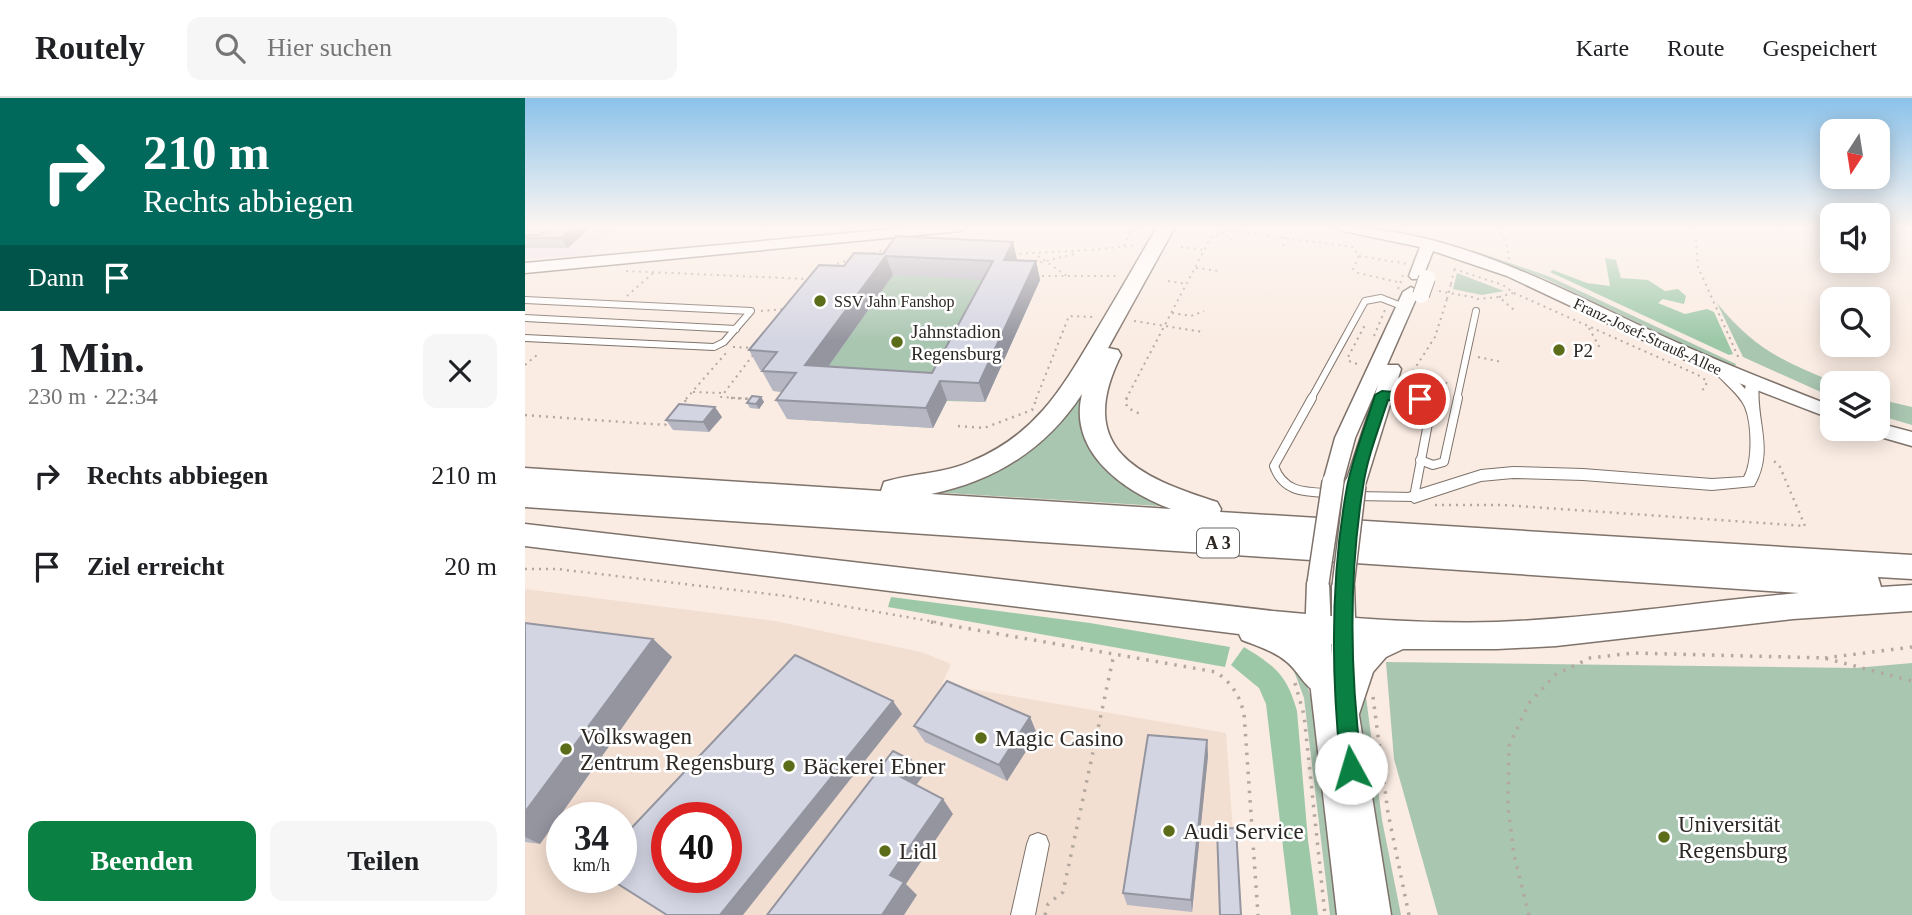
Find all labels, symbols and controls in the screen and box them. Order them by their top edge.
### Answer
search box [187,17,677,80]
icon: search [211,29,249,67]
text: Routely [35,30,145,66]
text: Hier suchen [267,33,392,62]
text: Karte [1576,35,1629,61]
text: Route [1667,35,1724,61]
text: Gespeichert [1762,35,1877,61]
north arrow [1820,119,1890,189]
map controls [1820,119,1890,441]
text: 210 m [143,125,270,180]
icon: right [28,126,119,217]
text: Rechts abbiegen [143,183,354,219]
button: sound [1820,203,1890,273]
icon: arrive [98,259,136,297]
text: Dann [28,263,84,292]
button: search [1820,287,1890,357]
marker: SSV Jahn Fanshop [812,293,828,309]
place label: SSV Jahn Fanshop [834,293,955,311]
street label: Franz-Josef-Strauß-Allee [1571,295,1725,378]
place label: Jahnstadion Regensburg [911,321,1002,364]
button: close [423,334,497,408]
marker: Jahnstadion Regensburg [889,334,905,350]
text: 1 Min. [28,335,145,381]
place label: P2 [1573,340,1593,361]
marker: P2 [1551,342,1567,358]
pin [1390,369,1450,429]
button: layers [1820,371,1890,441]
icon: arrive [1401,380,1439,418]
text: 230 m · 22:34 [28,384,158,409]
icon: right [28,457,66,495]
text: Rechts abbiegen [87,461,268,490]
text: 210 m [431,461,497,490]
road number: A 3 [1197,528,1239,558]
icon: arrive [28,548,66,586]
text: Ziel erreicht [87,552,224,581]
text: 20 m [444,552,497,581]
place label: Volkswagen Zentrum Regensburg [580,724,775,775]
place label: Magic Casino [995,726,1123,751]
marker: Magic Casino [973,730,989,746]
position arrow [1314,731,1388,805]
marker: Volkswagen Zentrum Regensburg [558,741,574,757]
place label: Bäckerei Ebner [803,754,946,779]
marker: Bäckerei Ebner [781,758,797,774]
speed limit sign: 40 [651,802,742,893]
place label: Universität Regensburg [1678,812,1788,863]
text: 34 [574,819,609,858]
place label: Audi Service [1183,819,1304,844]
button: Beenden [28,821,256,901]
button: Teilen [270,821,497,901]
marker: Audi Service [1161,823,1177,839]
marker: Universität Regensburg [1656,829,1672,845]
place label: Lidl [899,839,937,864]
marker: Lidl [877,843,893,859]
text: km/h [573,855,610,875]

